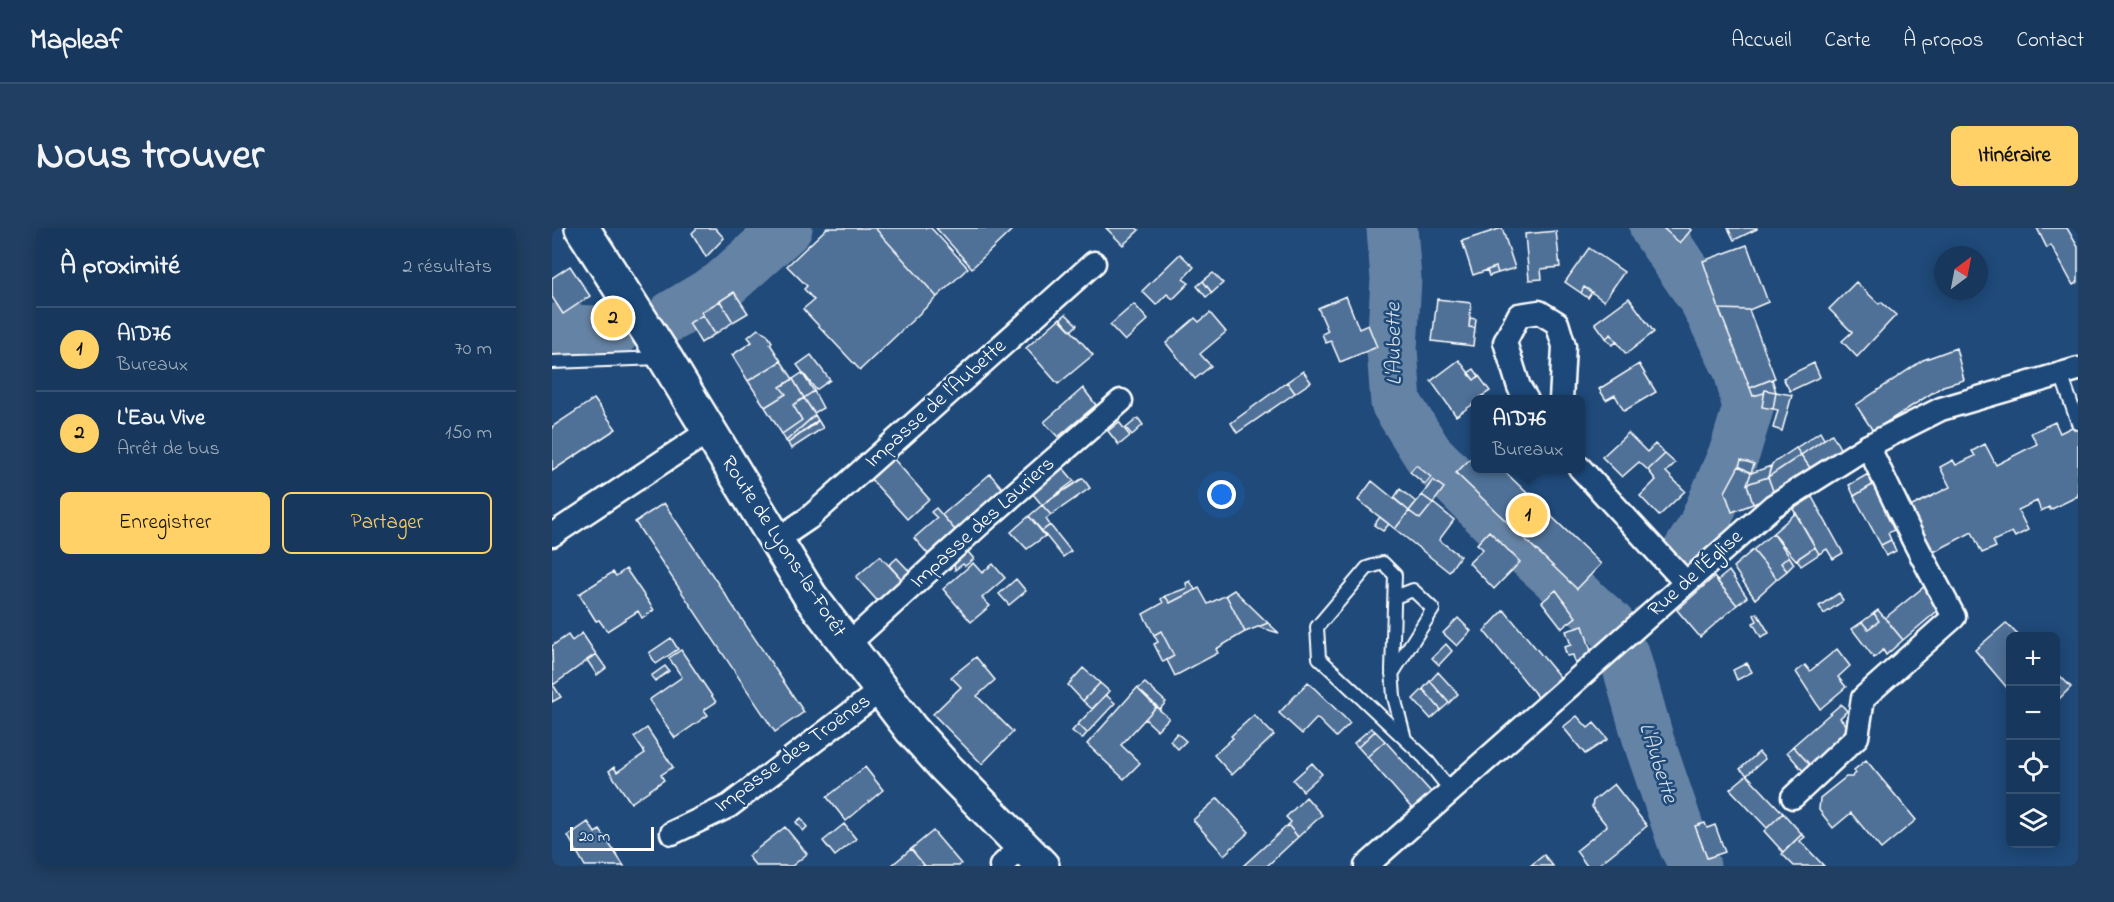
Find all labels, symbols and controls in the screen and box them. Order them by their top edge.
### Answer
text: Mapleaf [30,21,122,62]
text: Accueil [1731,26,1792,56]
text: Carte [1825,26,1870,56]
text: À propos [1903,26,1983,56]
text: Contact [2016,26,2084,56]
text: Nous trouver [36,126,264,187]
button: Itinéraire [1951,126,2078,186]
north arrow [1934,246,1988,300]
text: À proximité [60,248,180,286]
text: 2 résultats [403,253,492,282]
pin: 2 [594,296,632,340]
water label: L'Aubette [1378,301,1412,386]
text: AID76 [117,319,171,351]
street label: Impasse de l'Aubette [859,332,1014,476]
text: 1 [76,335,83,364]
text: 70 m [455,335,492,364]
text: Bureaux [117,351,188,380]
popup [1471,395,1585,473]
text: L'Eau Vive [117,403,205,435]
text: AID76 [1492,404,1546,436]
text: 2 [75,419,84,448]
text: 150 m [445,419,492,448]
text: Arrêt de bus [117,435,220,464]
text: Bureaux [1492,436,1564,465]
street label: Route de Lyons-la-Forêt [711,450,853,645]
street label: Impasse des Lauriers [904,450,1062,596]
your location [1207,480,1236,509]
button: Enregistrer [60,492,270,554]
button: Partager [282,492,492,554]
pin: 1 [1508,492,1548,538]
street label: Rue de l'Église [1642,523,1752,626]
map controls [2006,632,2060,848]
button: + [2006,632,2060,686]
button: − [2006,686,2060,740]
street label: Impasse des Troènes [709,687,877,821]
water label: L'Aubette [1629,719,1685,808]
button: locate [2006,740,2060,794]
button: layers [2006,794,2060,848]
scale bar [570,824,654,852]
text: 20 m [579,825,610,849]

